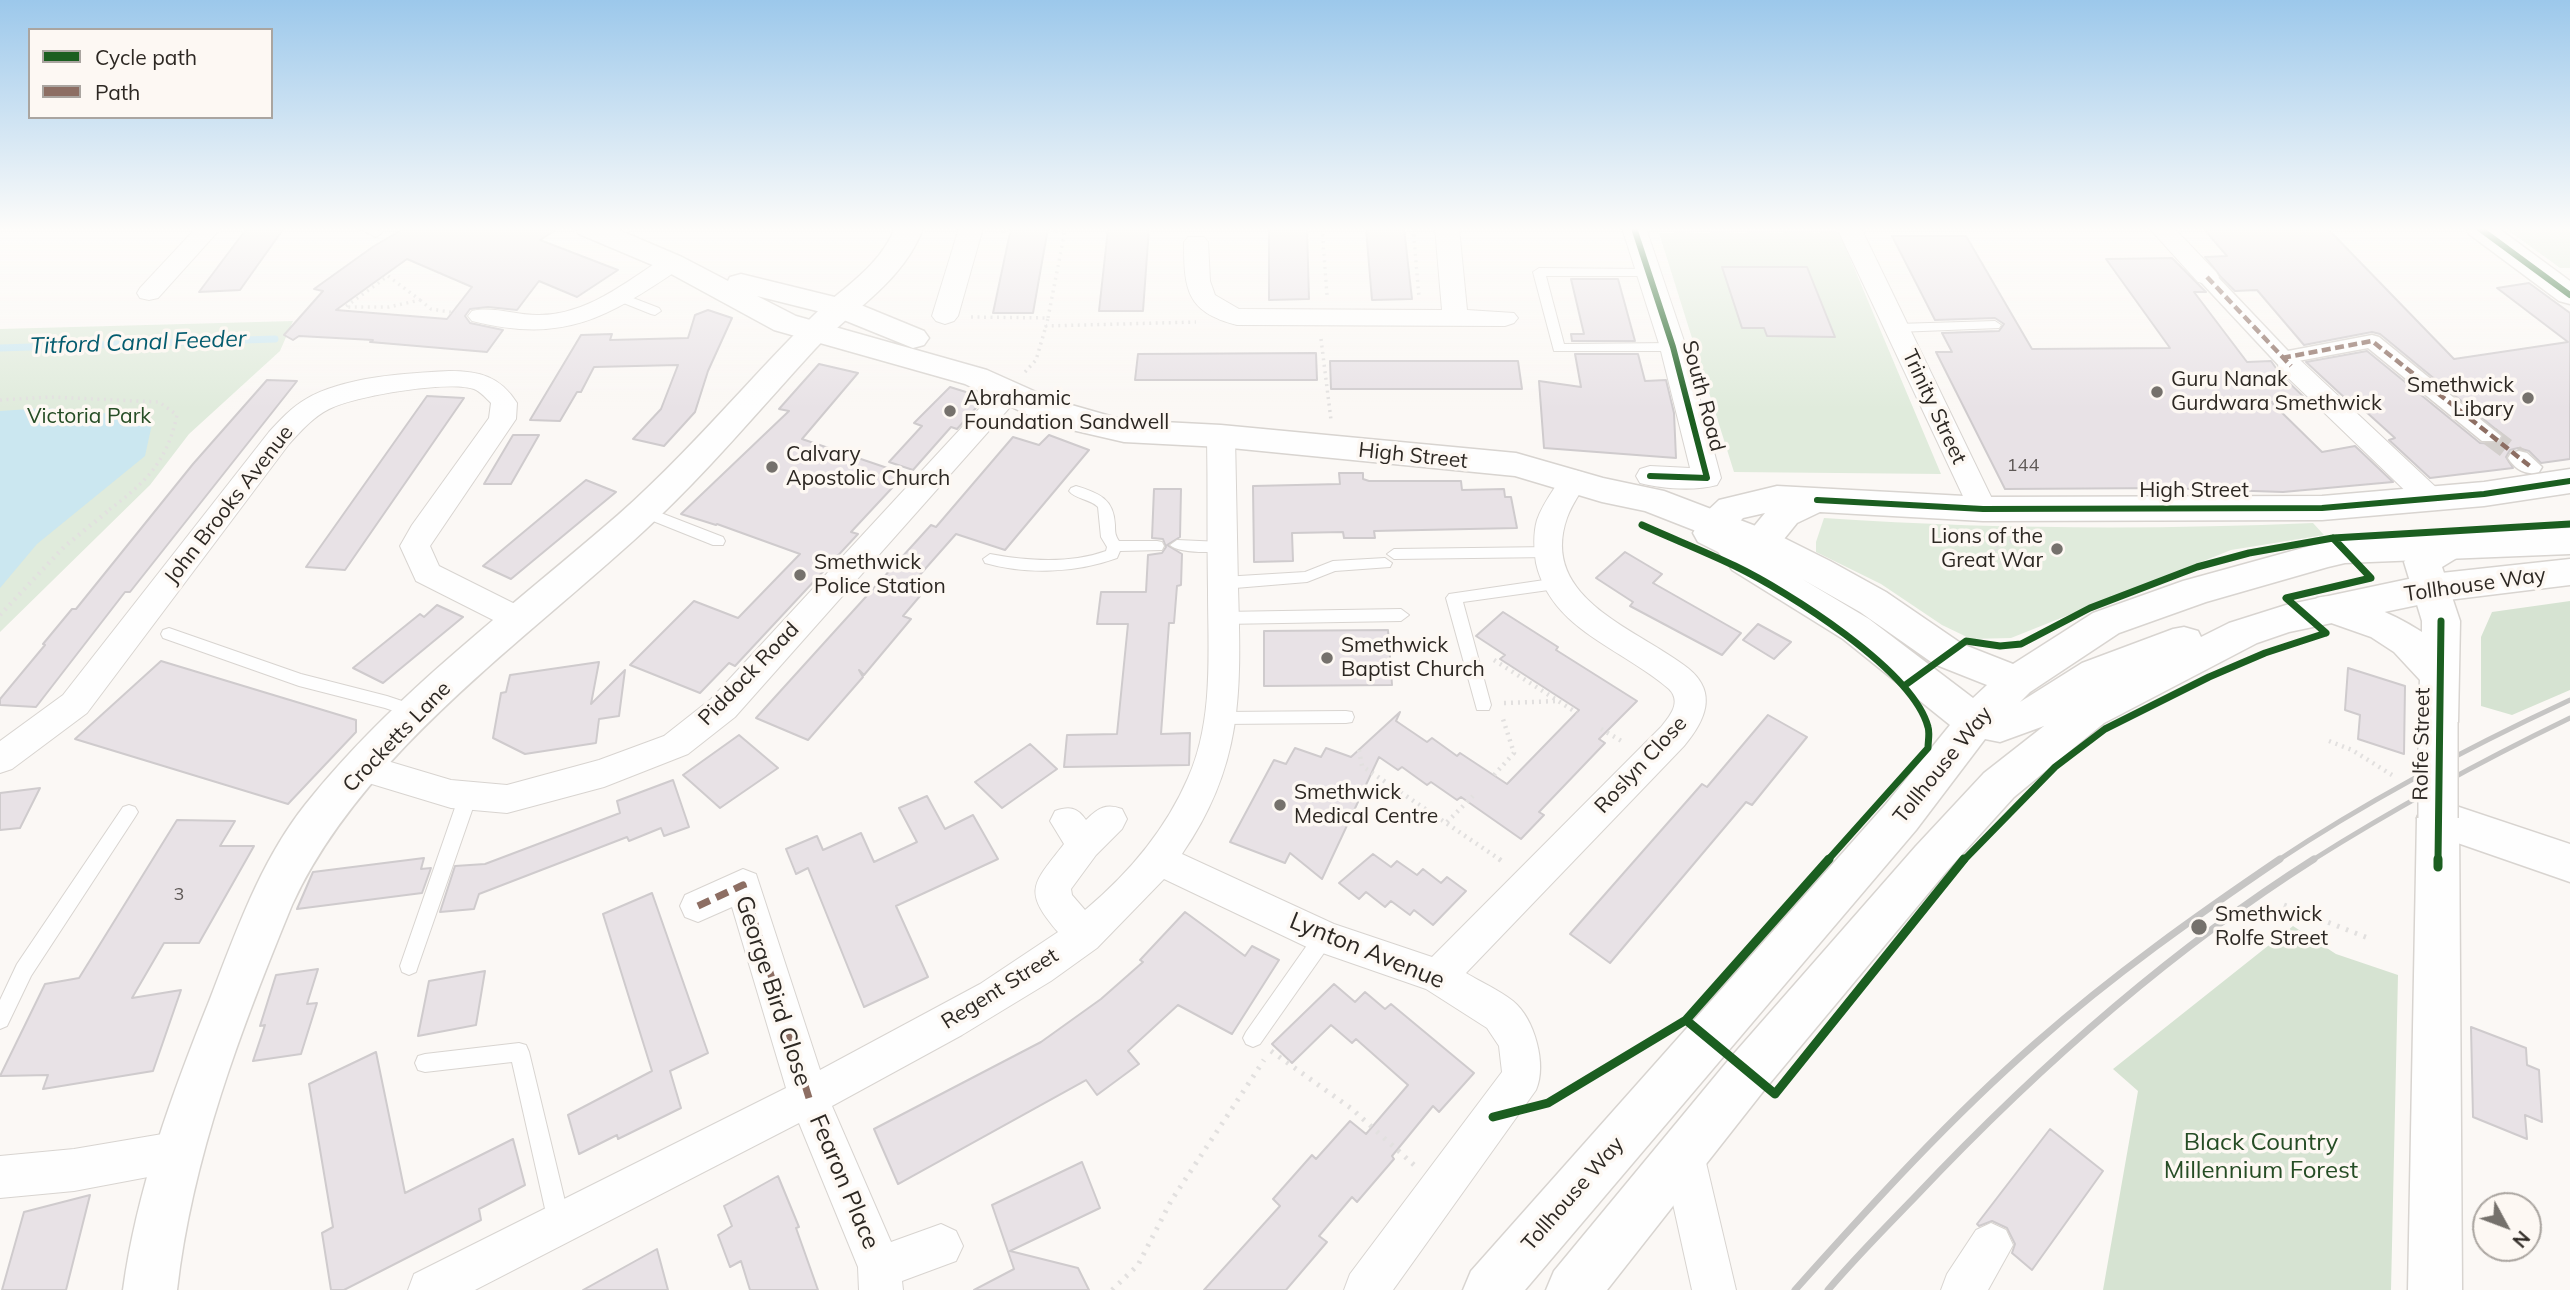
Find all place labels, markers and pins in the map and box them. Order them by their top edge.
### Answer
place label: Guru Nanak Gurdwara Smethwick [2171,367,2382,417]
place label: Smethwick Libary [2407,373,2514,423]
marker: Guru Nanak Gurdwara Smethwick [2149,384,2165,400]
place label: Abrahamic Foundation Sandwell [964,386,1169,436]
marker: Smethwick Libary [2520,390,2536,406]
marker: Abrahamic Foundation Sandwell [942,403,958,419]
place label: Calvary Apostolic Church [786,442,950,492]
marker: Calvary Apostolic Church [764,459,780,475]
place label: Lions of the Great War [1931,524,2043,574]
marker: Lions of the Great War [2049,541,2065,557]
place label: Smethwick Police Station [814,550,946,600]
marker: Smethwick Police Station [792,567,808,583]
place label: Smethwick Baptist Church [1341,633,1485,683]
marker: Smethwick Baptist Church [1319,650,1335,666]
place label: Smethwick Medical Centre [1294,780,1438,830]
marker: Smethwick Medical Centre [1272,797,1288,813]
place label: Smethwick Rolfe Street [2215,902,2328,952]
marker: Smethwick Rolfe Street [2189,917,2209,937]

